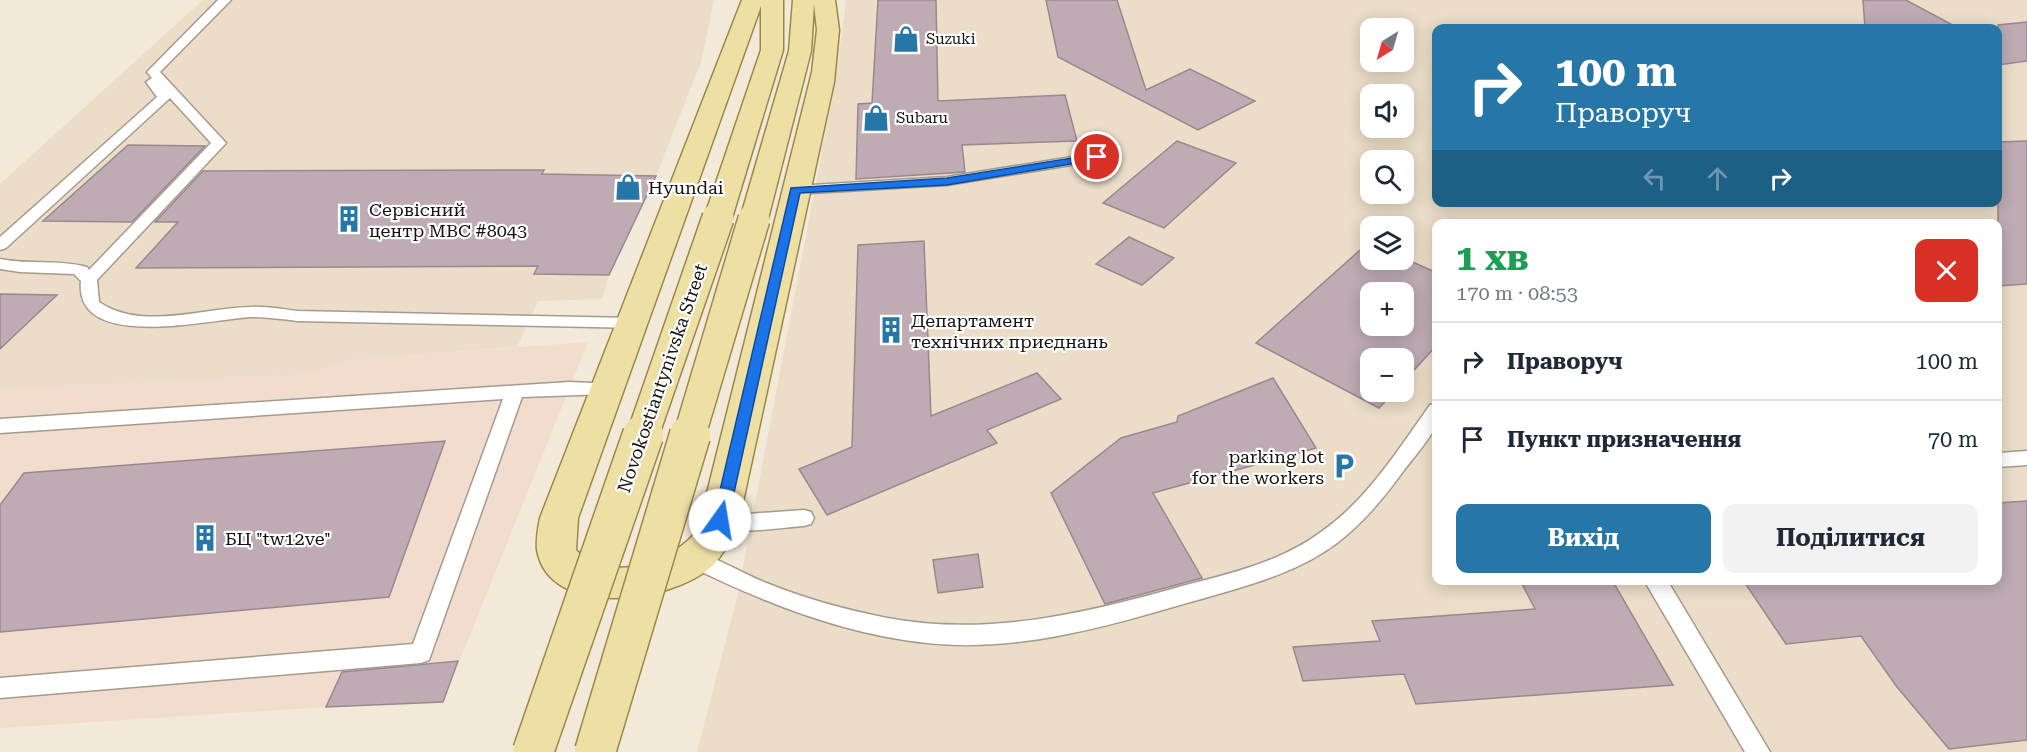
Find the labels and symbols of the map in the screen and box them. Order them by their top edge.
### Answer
north arrow [1360,18,1414,72]
shop icon: Suzuki [891,24,921,54]
place label: Suzuki [926,30,976,48]
shop icon: Subaru [861,103,891,133]
place label: Subaru [896,109,949,127]
pin [1071,131,1122,182]
shop icon: Hyundai [613,172,643,202]
place label: Hyundai [648,177,724,198]
place label: Сервісний центр МВС #8043 [369,199,527,241]
building icon: Сервісний центр МВС #8043 [334,204,364,234]
street label: Novokostiantynivska Street [613,261,711,495]
place label: Департамент технічних приєднань [911,310,1108,352]
building icon: Департамент технічних приєднань [876,315,906,345]
place label: parking lot for the workers [1192,446,1324,488]
parking icon: parking lot for the workers [1329,451,1359,481]
position arrow [688,488,752,552]
building icon: БЦ "tw12ve" [190,523,220,553]
place label: БЦ "tw12ve" [225,528,331,549]

